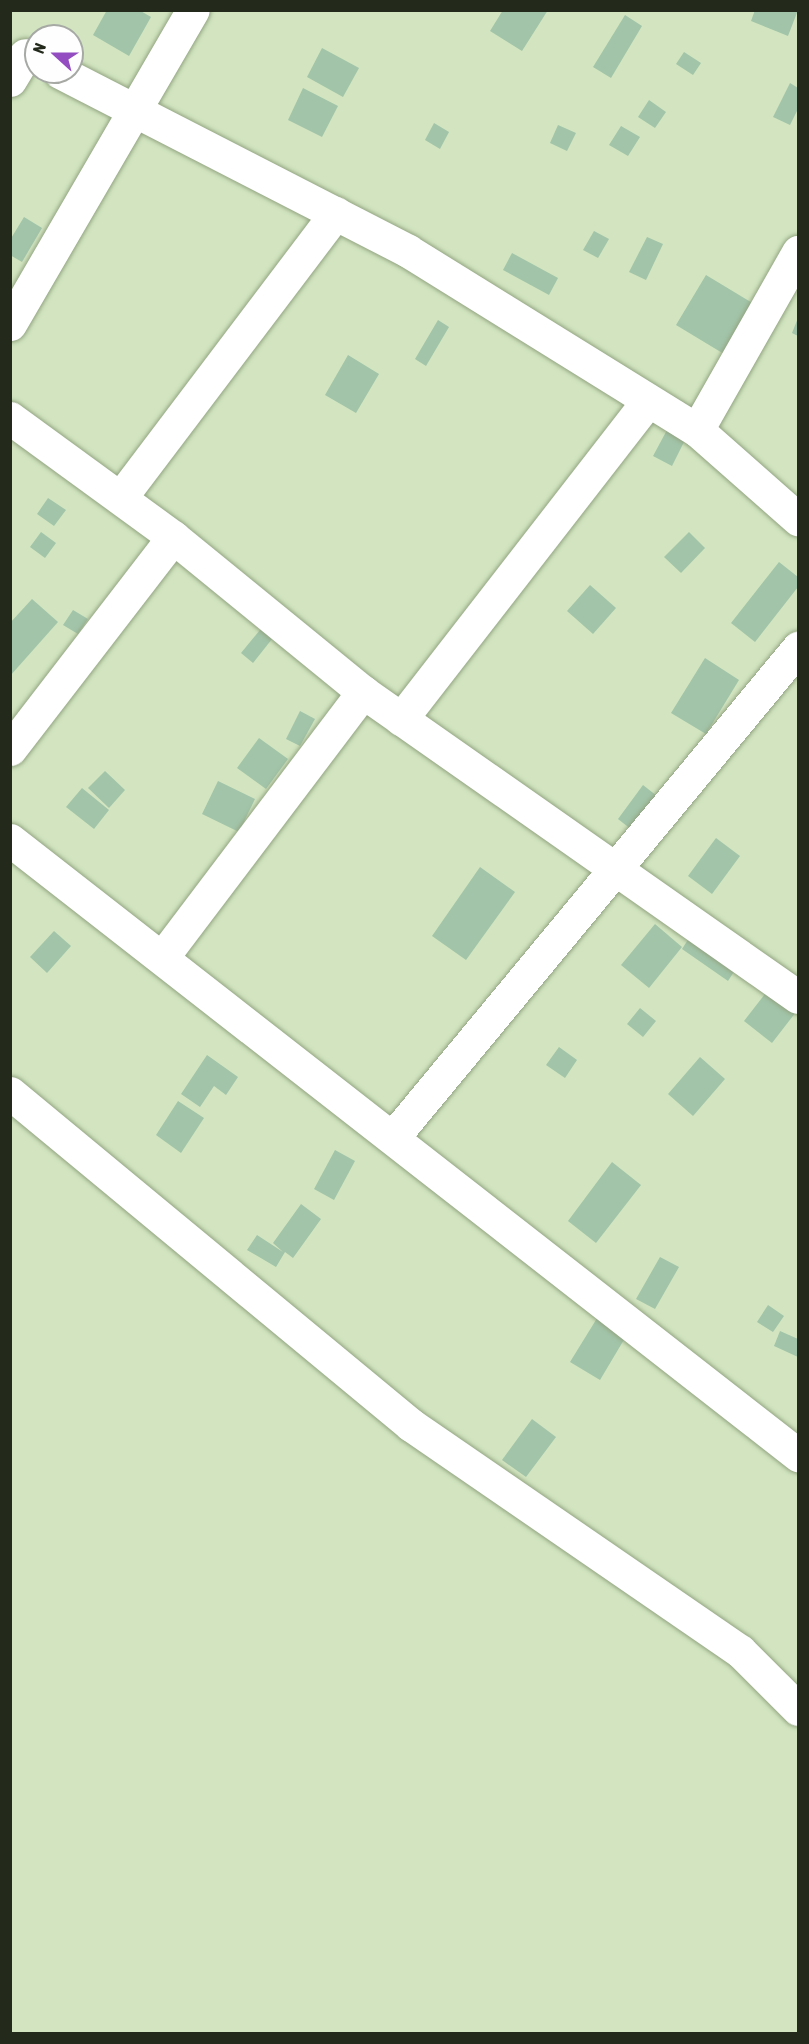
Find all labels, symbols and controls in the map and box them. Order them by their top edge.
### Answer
north arrow [24,24,84,84]
text: N [29,41,49,56]

